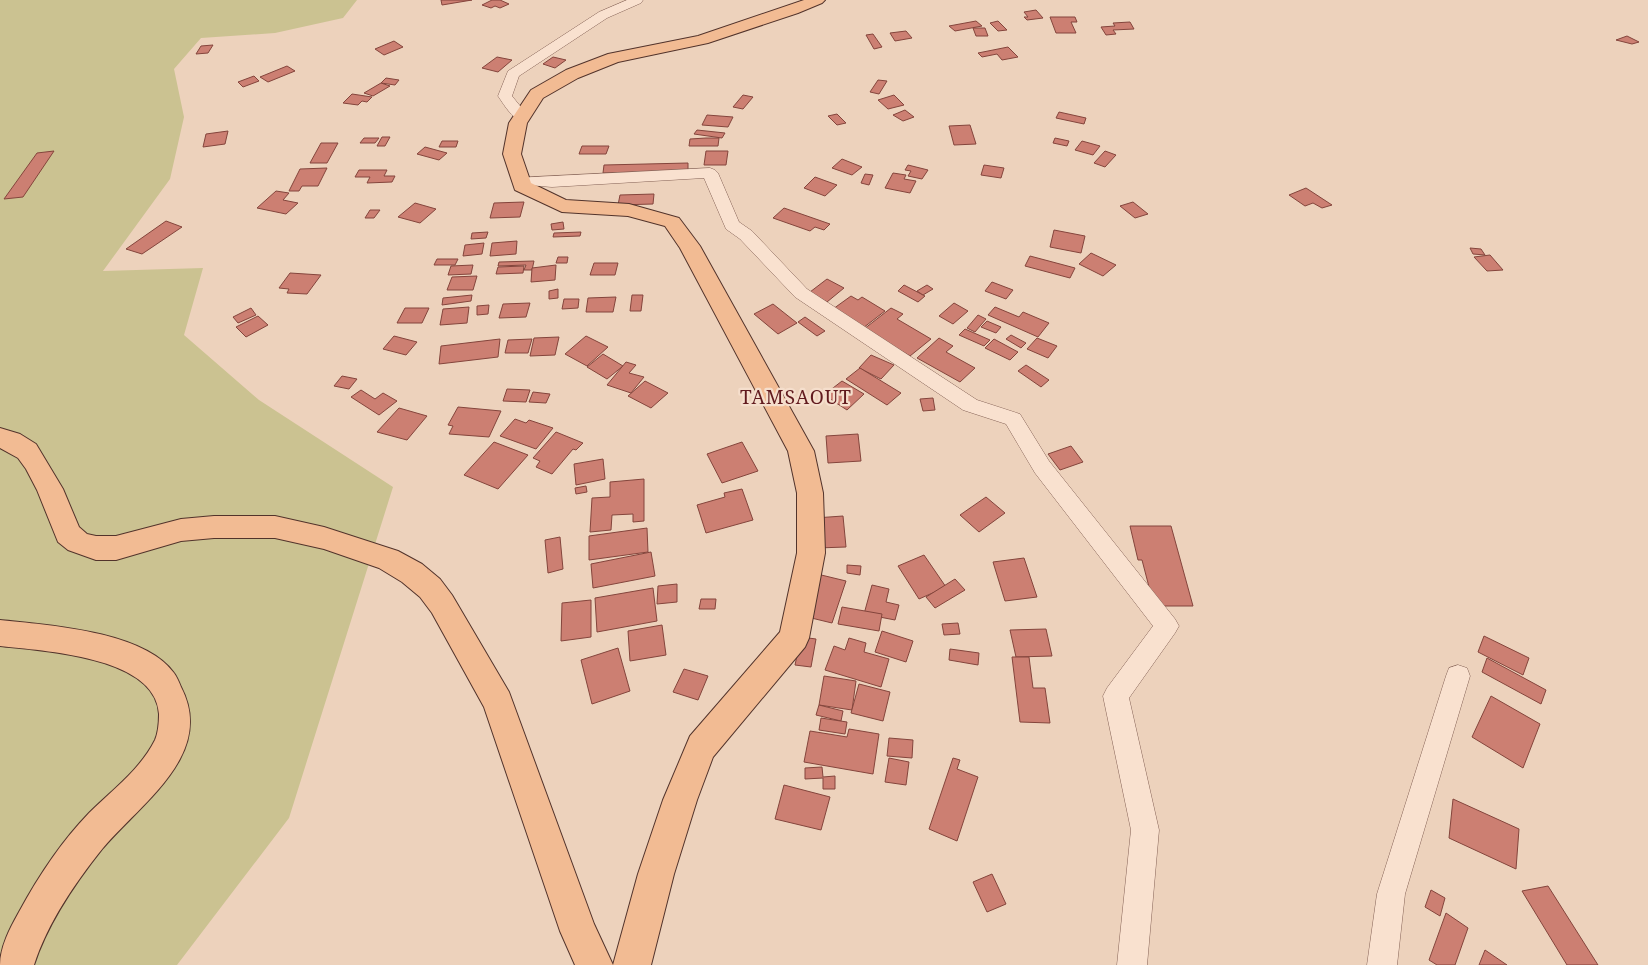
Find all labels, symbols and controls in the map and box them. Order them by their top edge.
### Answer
district label: TAMSAOUT [740,384,852,410]

